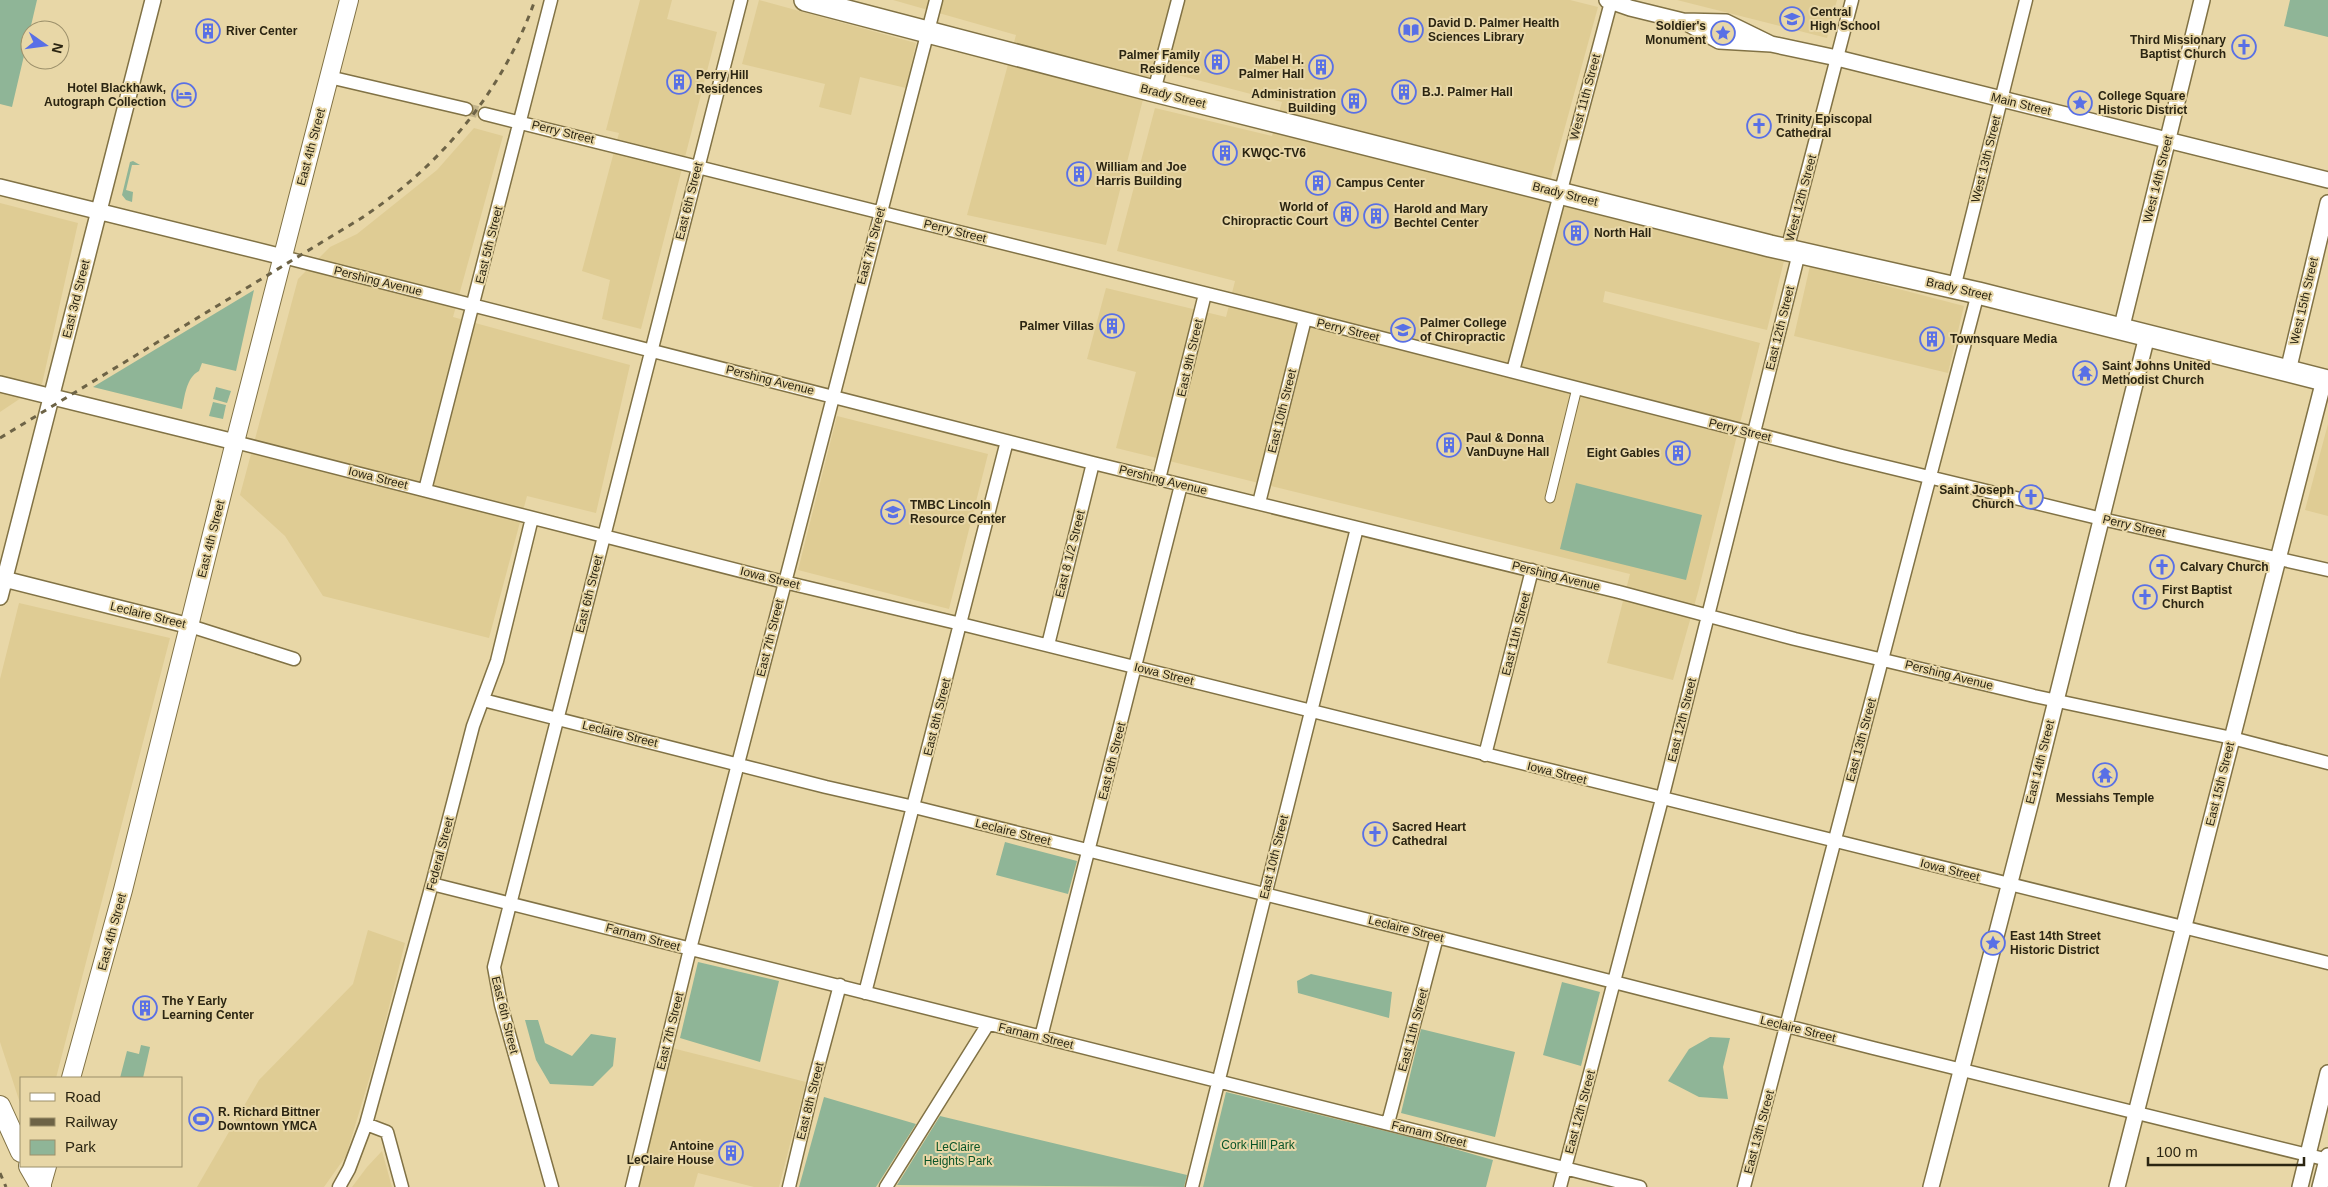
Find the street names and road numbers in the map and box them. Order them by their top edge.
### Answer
street label: West 11th Street [1567,52,1603,141]
street label: Brady Street [1139,81,1208,111]
street label: Main Street [1990,90,2053,118]
street label: East 4th Street [294,106,328,187]
street label: West 13th Street [1968,113,2004,204]
street label: Perry Street [530,117,596,147]
street label: West 14th Street [2140,133,2176,224]
street label: West 12th Street [1783,152,1819,243]
street label: East 6th Street [673,160,706,241]
street label: Brady Street [1531,179,1600,209]
street label: East 5th Street [473,204,506,285]
street label: East 7th Street [854,205,888,286]
street label: Perry Street [922,216,988,246]
street label: West 15th Street [2287,255,2321,346]
street label: East 3rd Street [60,258,93,340]
street label: Pershing Avenue [332,263,424,299]
street label: Brady Street [1925,275,1994,303]
street label: East 12th Street [1763,284,1797,371]
street label: Perry Street [1315,315,1381,345]
street label: East 9th Street [1174,317,1206,398]
street label: Pershing Avenue [724,362,816,398]
street label: East 10th Street [1265,367,1299,454]
street label: Perry Street [1707,415,1773,445]
street label: Pershing Avenue [1117,462,1209,498]
street label: Iowa Street [347,464,410,492]
street label: East 4th Street [195,498,228,579]
street label: East 8 1/2 Street [1052,508,1088,599]
street label: Perry Street [2101,512,2167,540]
street label: East 6th Street [573,553,606,634]
street label: Pershing Avenue [1510,558,1602,594]
street label: Iowa Street [739,564,802,592]
street label: East 11th Street [1499,590,1533,677]
street label: East 7th Street [754,597,787,678]
street label: Leclaire Street [109,599,188,631]
street label: Pershing Avenue [1903,657,1995,693]
street label: Iowa Street [1133,660,1196,688]
street label: East 8th Street [921,676,954,757]
street label: East 12th Street [1665,676,1699,763]
street label: East 13th Street [1843,696,1879,783]
street label: Leclaire Street [581,718,660,750]
street label: East 14th Street [2023,718,2057,805]
street label: East 9th Street [1096,720,1129,801]
street label: East 15th Street [2203,740,2237,827]
street label: Iowa Street [1526,759,1589,787]
street label: East 10th Street [1257,813,1291,900]
street label: Federal Street [423,815,457,893]
street label: Leclaire Street [974,816,1053,848]
street label: Iowa Street [1919,856,1982,884]
street label: East 4th Street [95,891,129,972]
street label: Leclaire Street [1367,913,1446,945]
street label: Farnam Street [604,920,682,954]
street label: East 6th Street [489,975,522,1056]
street label: East 11th Street [1395,986,1431,1073]
street label: East 7th Street [654,990,687,1071]
street label: Leclaire Street [1759,1013,1838,1045]
street label: Farnam Street [997,1020,1076,1052]
street label: East 8th Street [794,1060,827,1141]
street label: East 12th Street [1562,1068,1598,1155]
street label: East 13th Street [1741,1088,1777,1175]
street label: Farnam Street [1390,1118,1469,1150]

